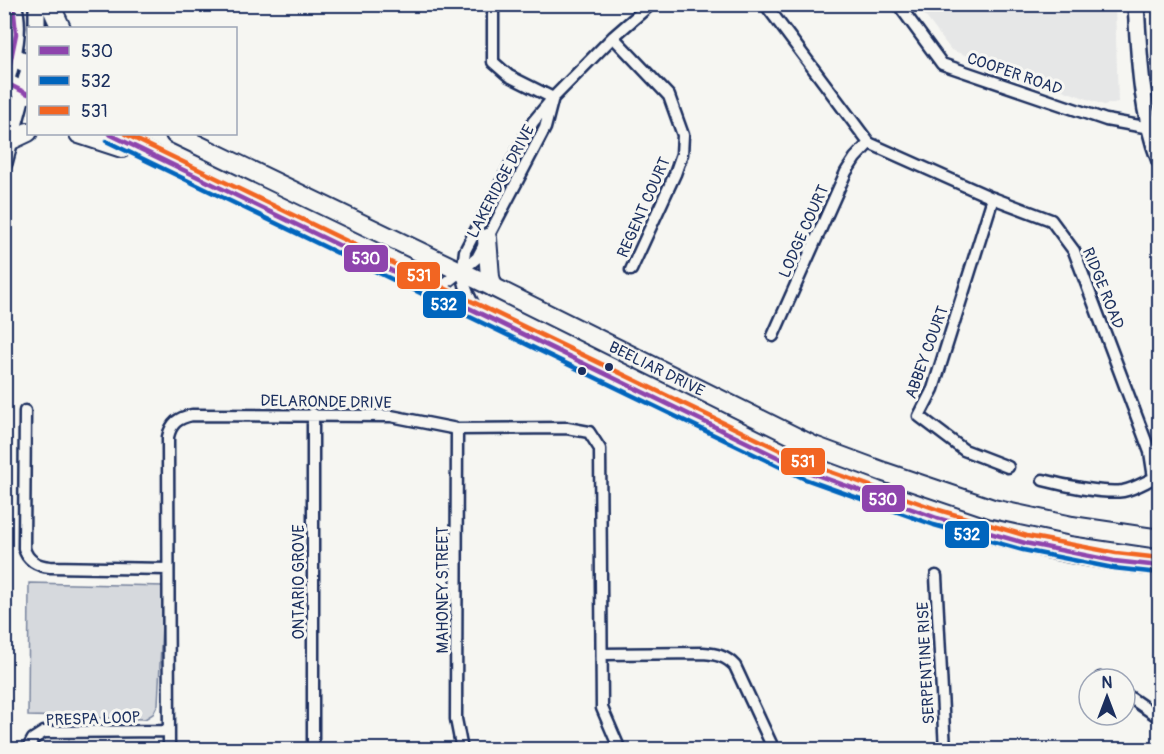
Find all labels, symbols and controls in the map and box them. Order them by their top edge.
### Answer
legend [27,27,237,135]
text: 530 [81,40,113,63]
street label: COOPER ROAD [964,48,1065,100]
text: 532 [81,70,111,93]
text: 531 [81,100,108,123]
street label: LAKERIDGE DRIVE [463,121,539,241]
street label: REGENT COURT [613,154,675,261]
street label: LODGE COURT [774,182,833,281]
line badge: 530 [343,244,389,273]
street label: RIDGE ROAD [1078,245,1128,332]
text: 530 [352,249,380,269]
line badge: 531 [396,261,441,290]
text: 531 [407,266,431,286]
line badge: 532 [422,290,467,319]
text: 532 [431,295,457,315]
street label: ABBEY COURT [901,303,953,401]
street label: BEELIAR DRIVE [606,337,708,401]
unlabelled marker [603,361,615,373]
unlabelled marker [576,365,588,377]
street label: DELARONDE DRIVE [260,391,392,413]
line badge: 531 [780,447,826,476]
text: 531 [791,452,815,472]
line badge: 530 [861,484,906,513]
text: 530 [869,490,897,510]
line badge: 532 [944,520,990,549]
street label: ONTARIO GROVE [289,524,309,640]
text: 532 [954,525,980,545]
street label: MAHONEY STREET [433,526,453,654]
street label: SERPENTINE RISE [913,601,939,725]
north arrow [1077,667,1137,727]
text: N [1102,673,1113,693]
street label: PRESPA LOOP [45,707,141,731]

